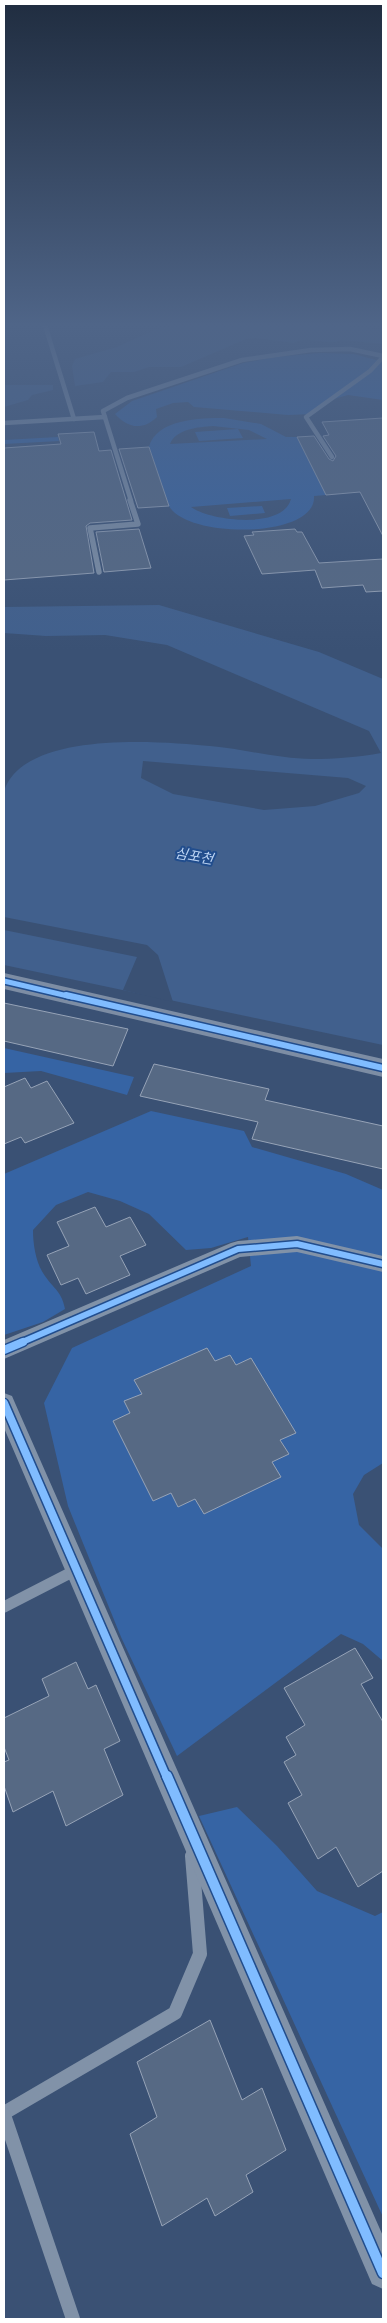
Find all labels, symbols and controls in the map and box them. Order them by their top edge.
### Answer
water label: 심포천 [173,846,215,869]

